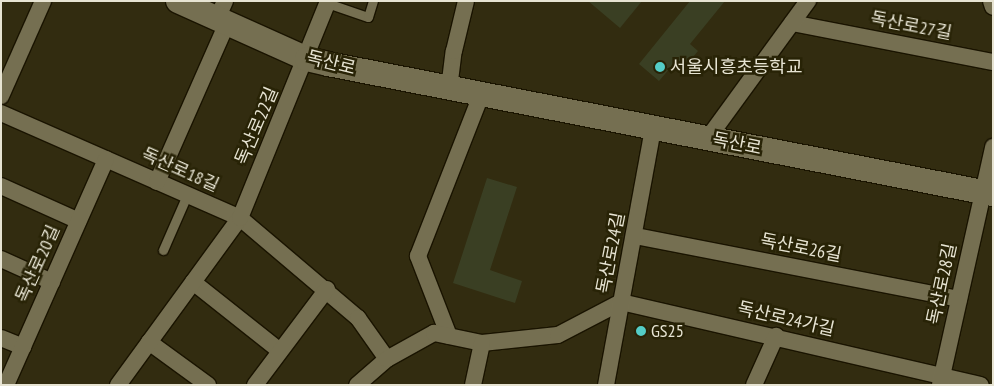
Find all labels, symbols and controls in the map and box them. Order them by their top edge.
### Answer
street label: 독산로27길 [868,8,954,44]
street label: 독산로 [304,47,358,79]
place label: 서울시흥초등학교 [670,56,802,78]
marker: 서울시흥초등학교 [654,61,666,73]
street label: 독산로22길 [231,84,283,168]
street label: 독산로 [711,129,763,159]
street label: 독산로18길 [138,143,222,197]
street label: 독산로24길 [593,210,629,296]
street label: 독산로20길 [11,222,65,306]
street label: 독산로26길 [758,230,844,266]
street label: 독산로28길 [923,241,961,327]
street label: 독산로24가길 [735,297,837,341]
place label: GS25 [651,320,684,342]
marker: GS25 [635,325,647,337]

